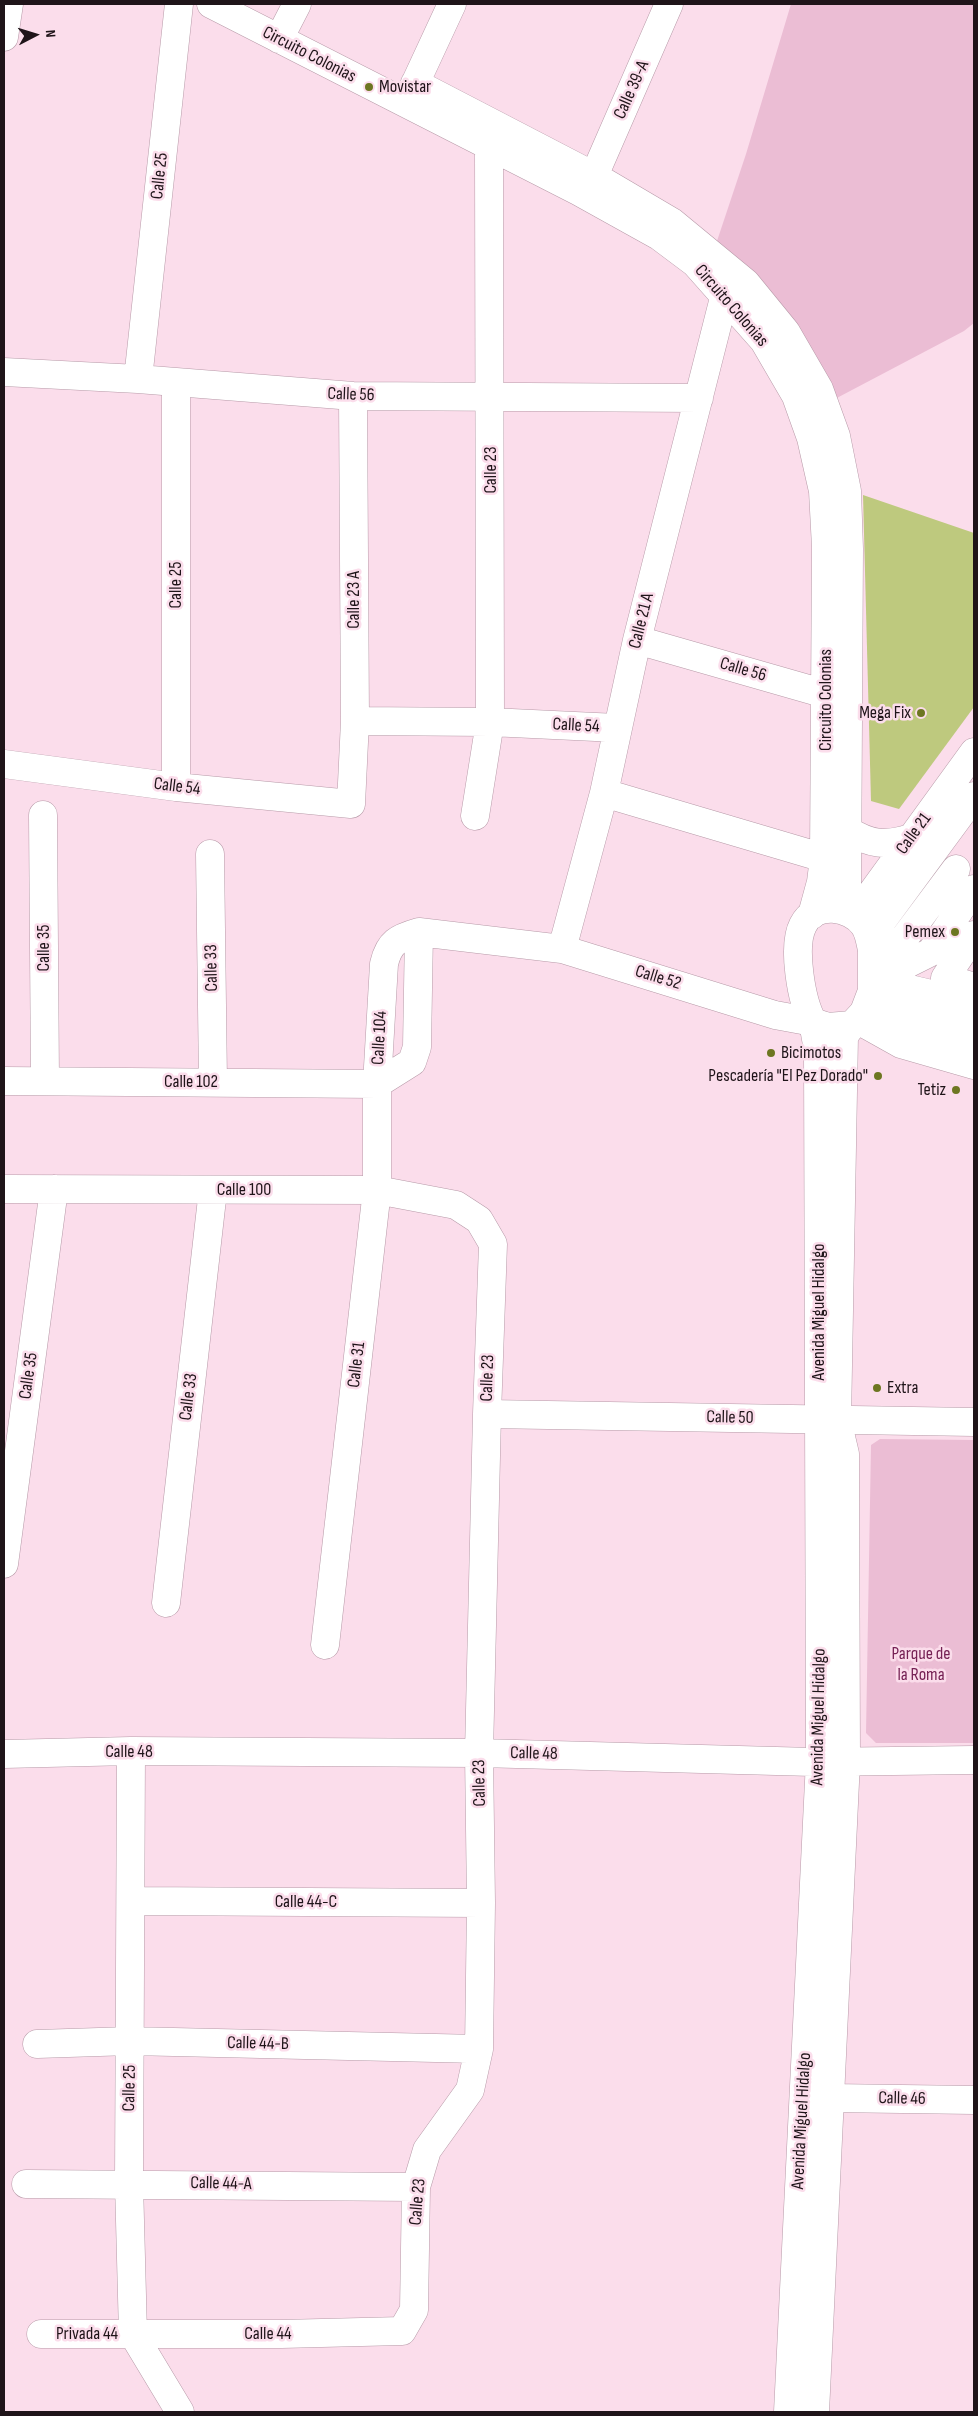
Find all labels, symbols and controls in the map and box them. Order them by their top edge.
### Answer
north arrow [10,10,60,60]
street label: Circuito Colonias [259,22,359,88]
text: N [42,29,59,38]
street label: Calle 39-A [610,57,654,123]
place label: Movistar [379,76,431,98]
marker: Movistar [363,81,375,93]
street label: Calle 25 [147,152,173,200]
street label: Circuito Colonias [689,260,773,352]
street label: Calle 56 [327,383,375,407]
street label: Calle 23 [480,446,502,494]
street label: Calle 25 [165,562,187,608]
street label: Calle 23 A [343,571,365,629]
street label: Calle 21 A [625,591,659,651]
street label: Circuito Colonias [815,649,837,751]
street label: Calle 56 [717,653,769,687]
place label: Mega Fix [859,702,911,724]
marker: Mega Fix [915,707,927,719]
street label: Calle 54 [552,714,600,738]
street label: Calle 54 [152,773,202,801]
street label: Calle 21 [892,809,936,859]
place label: Pemex [905,921,945,943]
street label: Calle 35 [33,925,55,971]
marker: Pemex [949,926,961,938]
street label: Calle 33 [201,944,223,992]
street label: Calle 52 [632,961,684,995]
street label: Calle 104 [368,1010,392,1066]
place label: Bicimotos [781,1042,841,1064]
marker: Bicimotos [765,1047,777,1059]
place label: Pescadería "El Pez Dorado" [708,1065,868,1087]
marker: Pescadería "El Pez Dorado" [872,1070,884,1082]
street label: Calle 102 [164,1071,218,1093]
place label: Tetiz [917,1079,946,1101]
marker: Tetiz [950,1084,962,1096]
street label: Calle 100 [217,1179,271,1201]
street label: Avenida Miguel Hidalgo [808,1244,830,1380]
street label: Calle 31 [343,1341,371,1389]
street label: Calle 35 [15,1351,43,1401]
street label: Calle 23 [476,1354,500,1402]
street label: Calle 33 [175,1372,203,1422]
place label: Extra [887,1377,918,1399]
marker: Extra [871,1382,883,1394]
street label: Calle 50 [706,1407,754,1429]
park label: Parque de la Roma [891,1643,951,1686]
street label: Avenida Miguel Hidalgo [807,1648,831,1786]
street label: Calle 48 [105,1741,153,1763]
street label: Calle 48 [510,1743,558,1765]
street label: Calle 23 [469,1759,491,1807]
street label: Calle 44-C [275,1891,337,1913]
street label: Calle 44-B [227,2033,289,2055]
street label: Avenida Miguel Hidalgo [788,2052,816,2190]
street label: Calle 25 [119,2064,141,2112]
street label: Calle 46 [878,2088,926,2110]
street label: Calle 44-A [190,2173,252,2195]
street label: Calle 23 [405,2178,431,2226]
street label: Privada 44 [56,2323,118,2345]
street label: Calle 44 [244,2323,292,2345]

